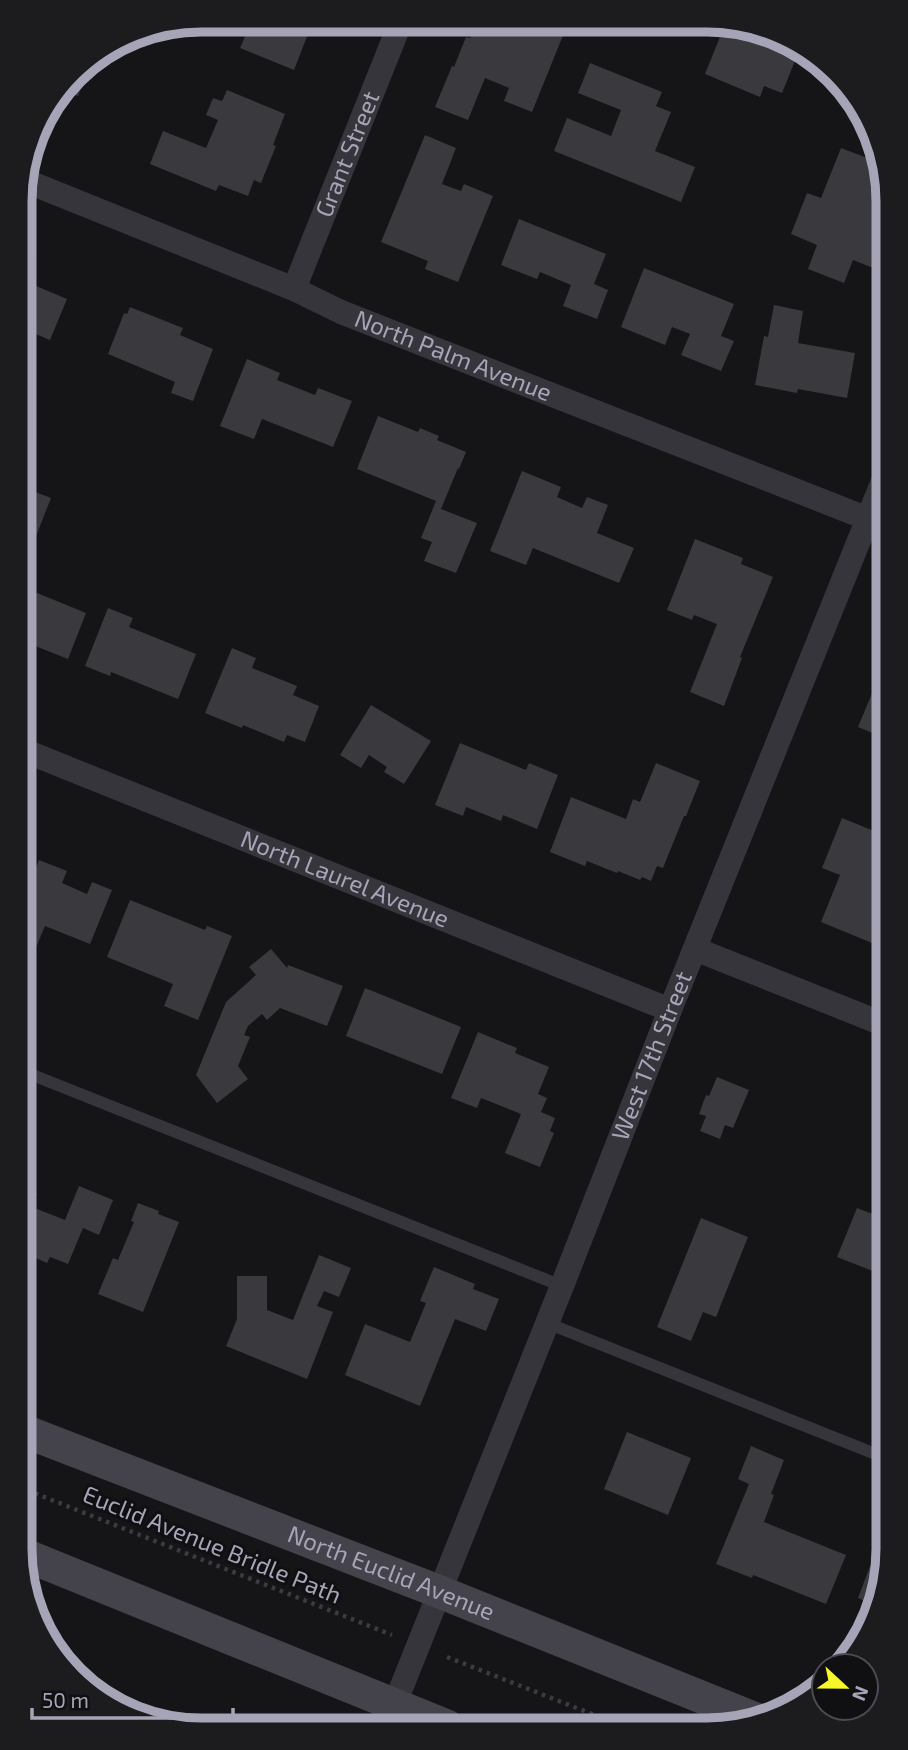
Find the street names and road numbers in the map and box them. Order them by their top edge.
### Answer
street label: Grant Street [308,87,385,221]
street label: North Palm Avenue [351,303,556,406]
street label: North Laurel Avenue [237,823,454,933]
street label: West 17th Street [605,967,697,1144]
street label: Euclid Avenue Bridle Path [79,1478,346,1609]
street label: North Euclid Avenue [284,1518,499,1625]

